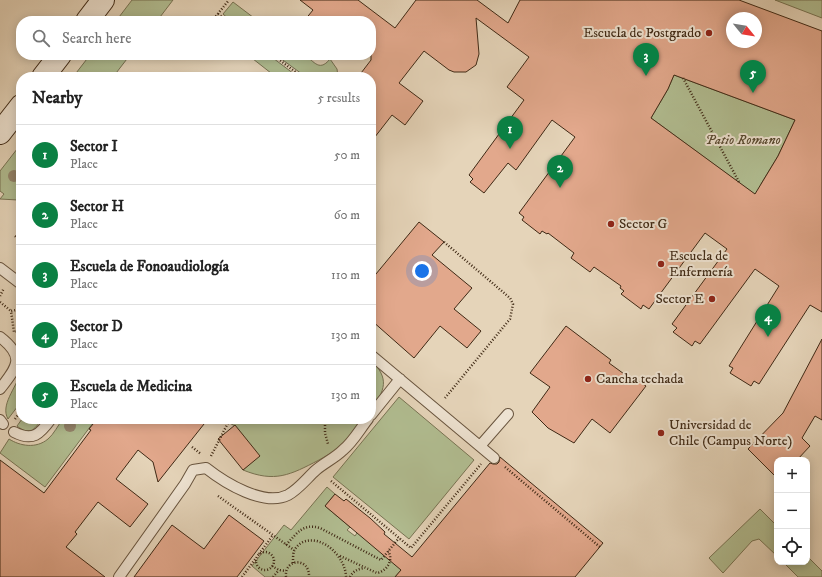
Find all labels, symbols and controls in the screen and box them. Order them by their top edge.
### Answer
north arrow [726,12,762,48]
search box [16,16,376,60]
place label: Escuela de Postgrado [583,24,701,42]
icon: search [30,27,52,49]
marker: Escuela de Postgrado [704,28,714,38]
text: Search here [62,29,131,48]
pin: 3 [633,43,659,76]
pin: 5 [740,60,766,93]
text: Nearby [32,87,82,109]
text: 5 results [318,90,360,106]
pin: 1 [497,116,523,149]
park label: Patio Romano [705,131,781,149]
text: Sector I [70,137,118,156]
text: 1 [43,147,47,163]
text: 50 m [334,147,360,163]
pin: 2 [547,155,573,188]
text: Place [70,156,98,172]
text: Sector H [70,197,124,216]
text: 2 [42,207,48,223]
text: 60 m [334,207,360,223]
place label: Sector G [619,215,668,233]
text: Place [70,216,98,232]
marker: Sector G [606,219,616,229]
place label: Escuela de Enfermería [669,247,733,281]
text: Escuela de Fonoaudiología [70,257,229,276]
marker: Escuela de Enfermería [656,259,666,269]
your location [412,261,432,281]
text: 3 [43,267,47,283]
text: 110 m [331,267,360,283]
text: Place [70,276,98,292]
place label: Sector E [655,290,704,308]
marker: Sector E [707,294,717,304]
pin: 4 [755,304,781,337]
text: Sector D [70,317,123,336]
text: 4 [41,327,49,343]
text: 130 m [331,327,360,343]
text: Place [70,336,98,352]
place label: Cancha techada [596,370,683,388]
marker: Cancha techada [583,374,593,384]
text: Escuela de Medicina [70,377,192,396]
text: 5 [42,387,48,403]
text: 130 m [331,387,360,403]
text: Place [70,396,98,412]
place label: Universidad de Chile (Campus Norte) [669,416,792,450]
marker: Universidad de Chile (Campus Norte) [656,428,666,438]
map controls [774,457,810,565]
button: + [774,457,810,493]
button: − [774,493,810,529]
button: locate [774,529,810,565]

